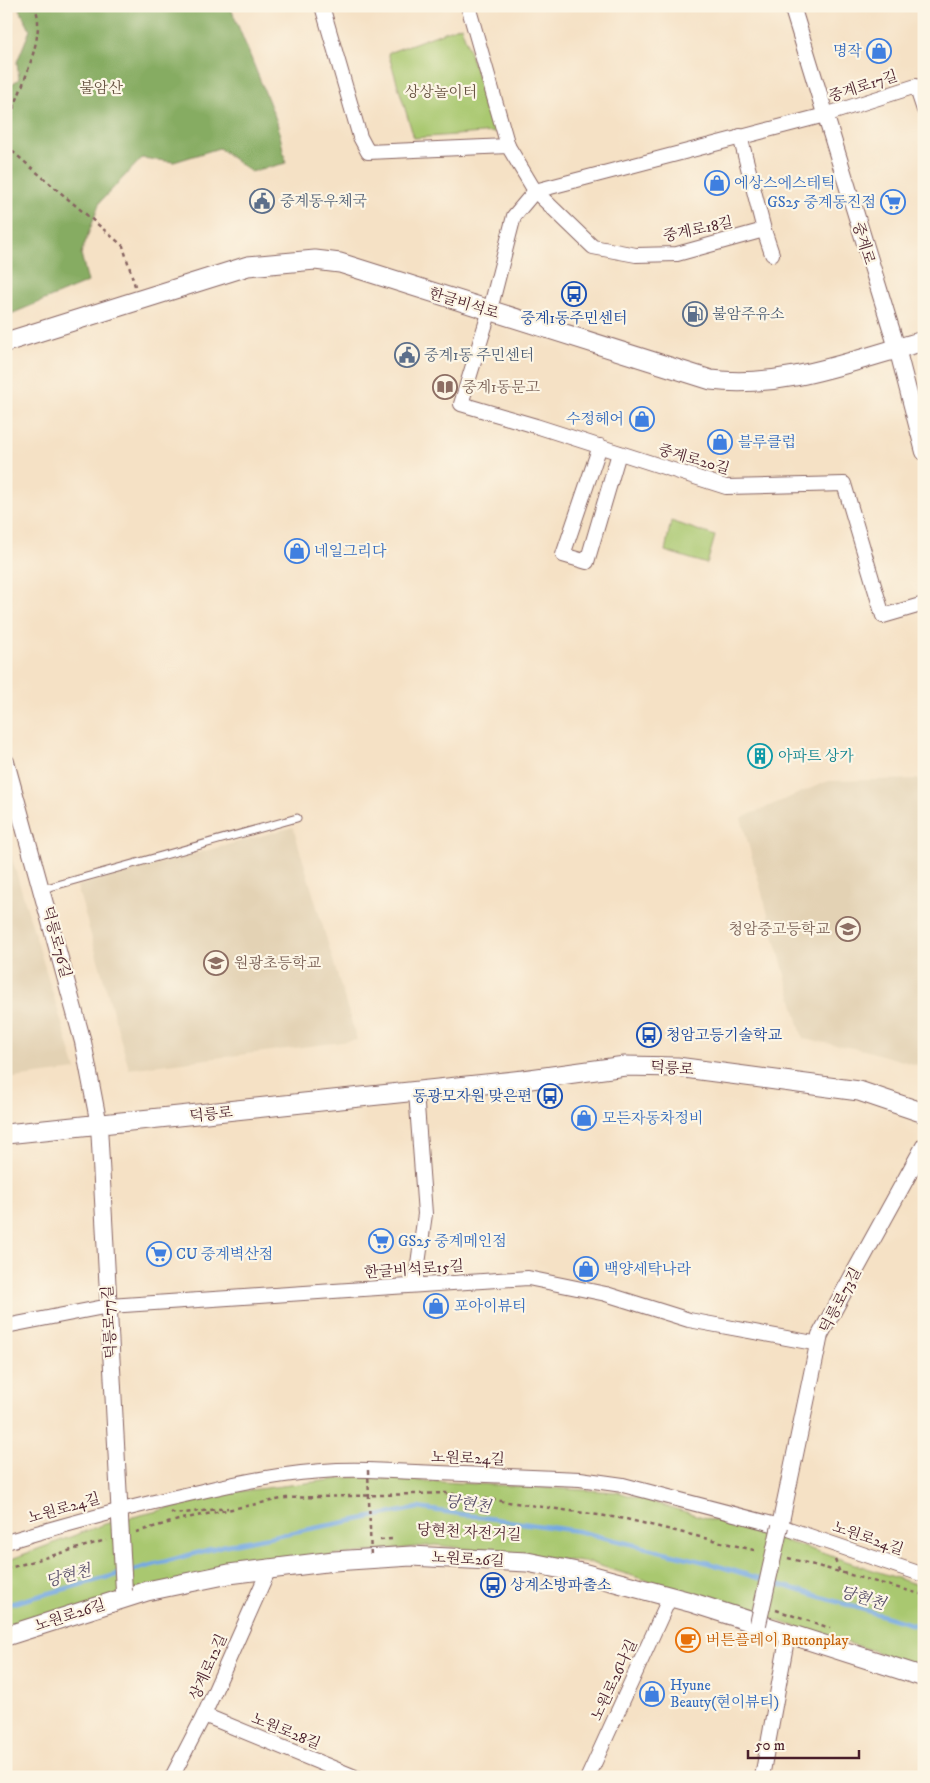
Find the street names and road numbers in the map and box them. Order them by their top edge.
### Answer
street label: 중계로17길 [826,66,900,107]
street label: 중계로18길 [661,213,735,246]
street label: 중계로 [848,220,879,267]
street label: 한글비석로 [426,284,502,323]
street label: 중계로20길 [656,440,732,479]
street label: 덕릉로76길 [38,904,75,980]
street label: 덕릉로 [650,1058,695,1080]
street label: 덕릉로 [188,1103,234,1126]
street label: 한글비석로15길 [364,1257,464,1282]
street label: 덕릉로73길 [815,1264,866,1336]
street label: 덕릉로77길 [98,1285,121,1359]
street label: 노원로24길 [431,1448,505,1469]
street label: 노원로24길 [26,1489,102,1528]
street label: 노원로24길 [830,1517,906,1559]
street label: 당현천 자전거길 [416,1520,522,1545]
street label: 노원로26길 [431,1548,505,1571]
street label: 노원로26길 [32,1595,108,1636]
street label: 상계로12길 [185,1631,232,1703]
street label: 노원로26나길 [587,1636,642,1724]
street label: 노원로28길 [248,1709,323,1754]

